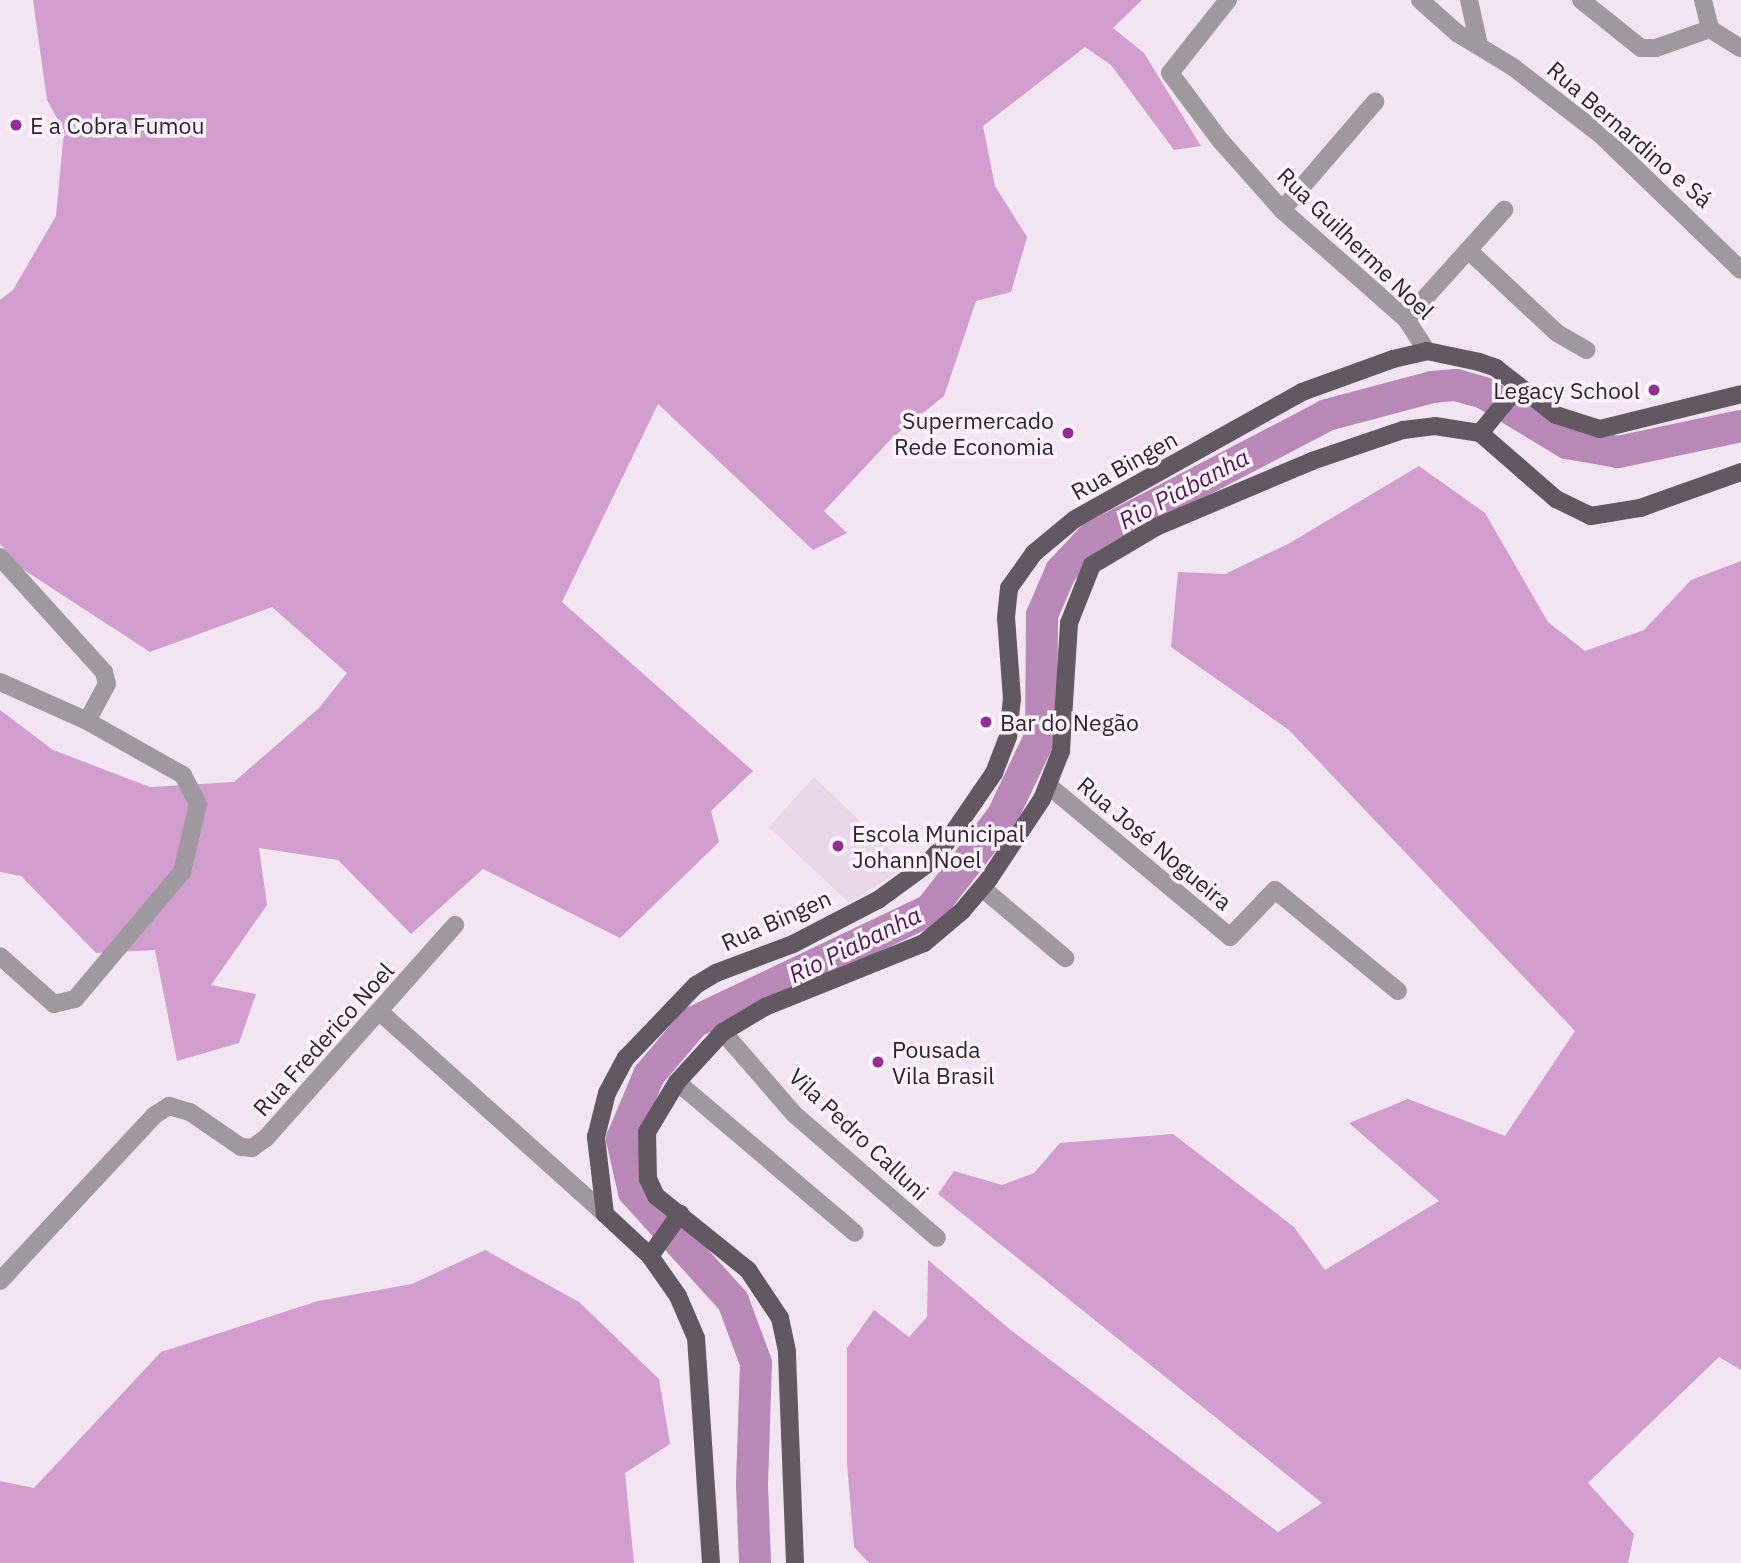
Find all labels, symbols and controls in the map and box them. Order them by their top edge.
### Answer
street label: Rua Bernardino e Sá [1542,55,1718,213]
place label: E a Cobra Fumou [30,111,204,139]
marker: E a Cobra Fumou [8,117,24,133]
street label: Rua Guilherme Noel [1272,161,1440,325]
place label: Legacy School [1493,376,1640,404]
marker: Legacy School [1646,382,1662,398]
place label: Supermercado Rede Economia [894,406,1054,460]
marker: Supermercado Rede Economia [1060,425,1076,441]
street label: Rua Bingen [1066,425,1182,505]
water label: Rio Piabanha [1114,443,1254,535]
place label: Bar do Negão [1000,708,1139,736]
marker: Bar do Negão [978,714,994,730]
street label: Rua José Nogueira [1072,771,1238,915]
place label: Escola Municipal Johann Noel [852,819,1025,873]
marker: Escola Municipal Johann Noel [830,838,846,854]
street label: Rua Bingen [717,884,835,956]
water label: Rio Piabanha [784,901,926,989]
street label: Rua Frederico Noel [247,957,399,1121]
place label: Pousada Vila Brasil [892,1035,995,1089]
marker: Pousada Vila Brasil [870,1054,886,1070]
street label: Vila Pedro Calluni [784,1062,934,1206]

